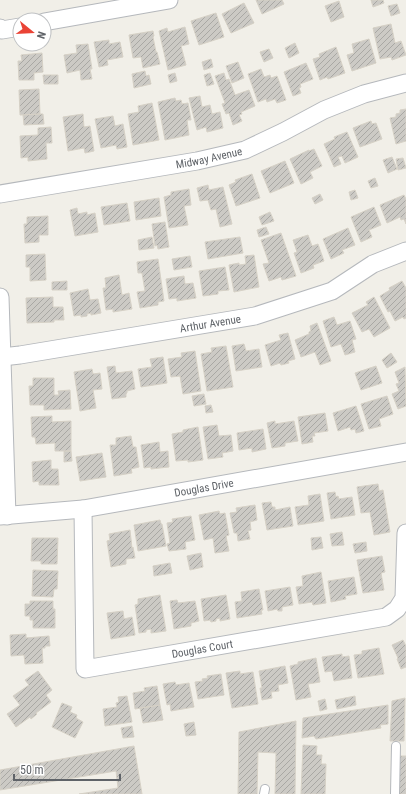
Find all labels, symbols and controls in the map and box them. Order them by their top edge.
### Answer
north arrow [12,12,52,52]
text: N [34,30,48,40]
street label: Midway Avenue [175,145,243,171]
street label: Arthur Avenue [179,312,242,335]
street label: Douglas Drive [173,477,235,500]
street label: Douglas Court [171,638,234,661]
scale bar [14,756,120,782]
text: 50 m [20,763,44,777]

